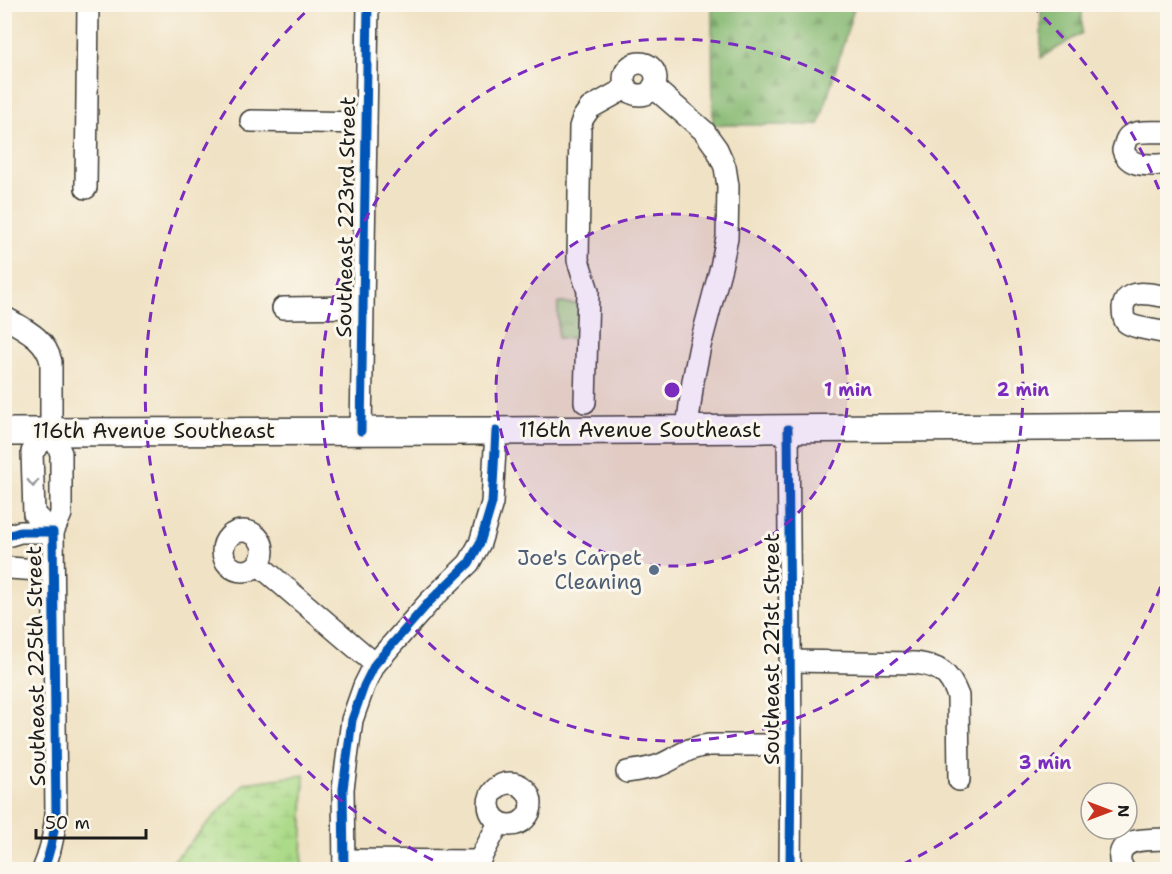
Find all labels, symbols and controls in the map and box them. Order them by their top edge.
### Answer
street label: Southeast 223rd Street [330,96,362,338]
text: 1 min [824,378,872,402]
text: 2 min [997,378,1049,402]
centre of rings [662,380,682,400]
street label: 116th Avenue Southeast [519,416,761,444]
street label: 116th Avenue Southeast [33,417,275,445]
one-way arrow [27,478,39,487]
street label: Southeast 221st Street [758,533,786,765]
place label: Joe's Carpet Cleaning [517,544,642,596]
street label: Southeast 225th Street [20,546,52,786]
marker: Joe's Carpet Cleaning [647,563,661,577]
text: 3 min [1019,751,1071,775]
north arrow [1079,781,1139,841]
scale bar [36,802,146,840]
text: N [1113,805,1134,817]
text: 50 m [45,811,90,835]

